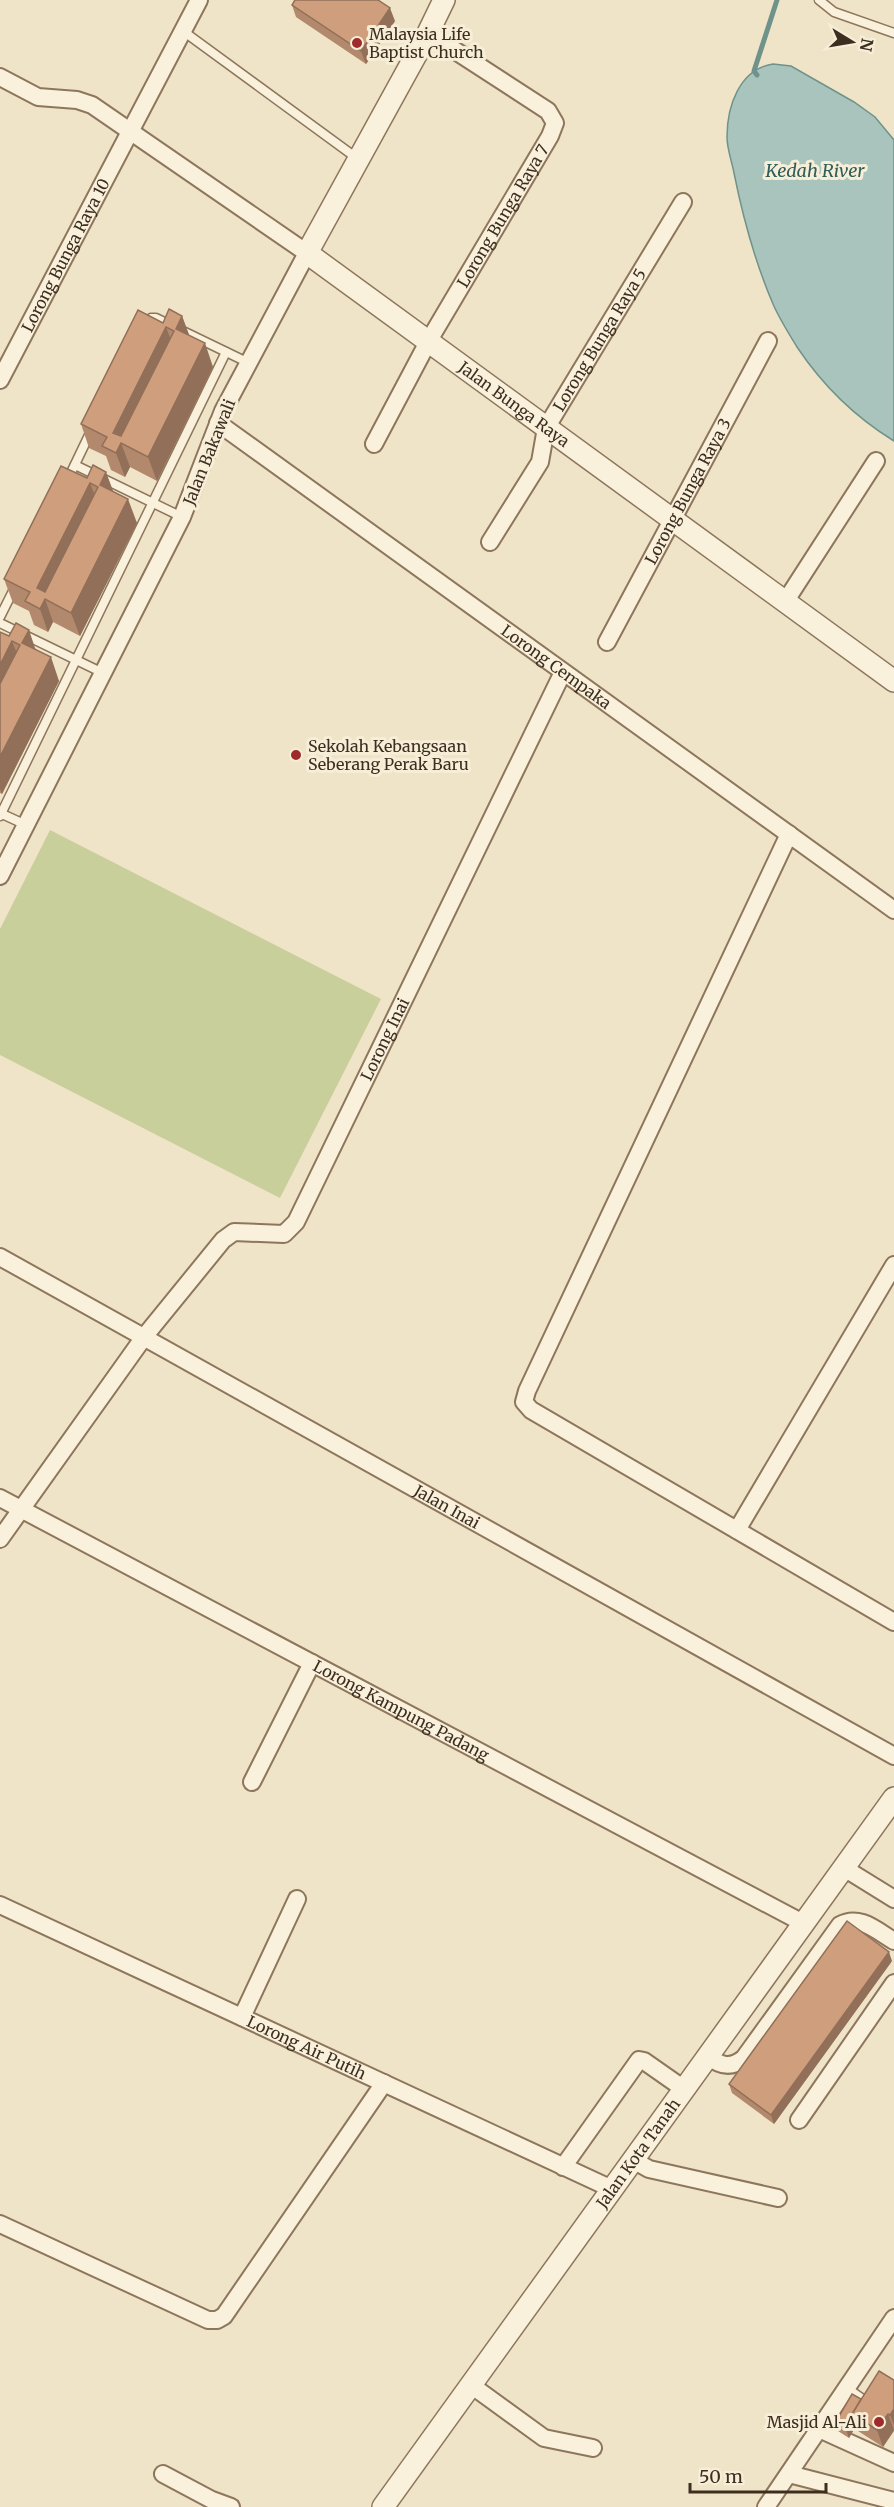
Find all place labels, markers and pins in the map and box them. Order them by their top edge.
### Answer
place label: Malaysia Life Baptist Church [369,24,484,62]
marker: Malaysia Life Baptist Church [350,36,364,50]
place label: Sekolah Kebangsaan Seberang Perak Baru [308,736,469,774]
marker: Sekolah Kebangsaan Seberang Perak Baru [289,748,303,762]
place label: Masjid Al-Ali [767,2412,867,2432]
marker: Masjid Al-Ali [872,2415,886,2429]

